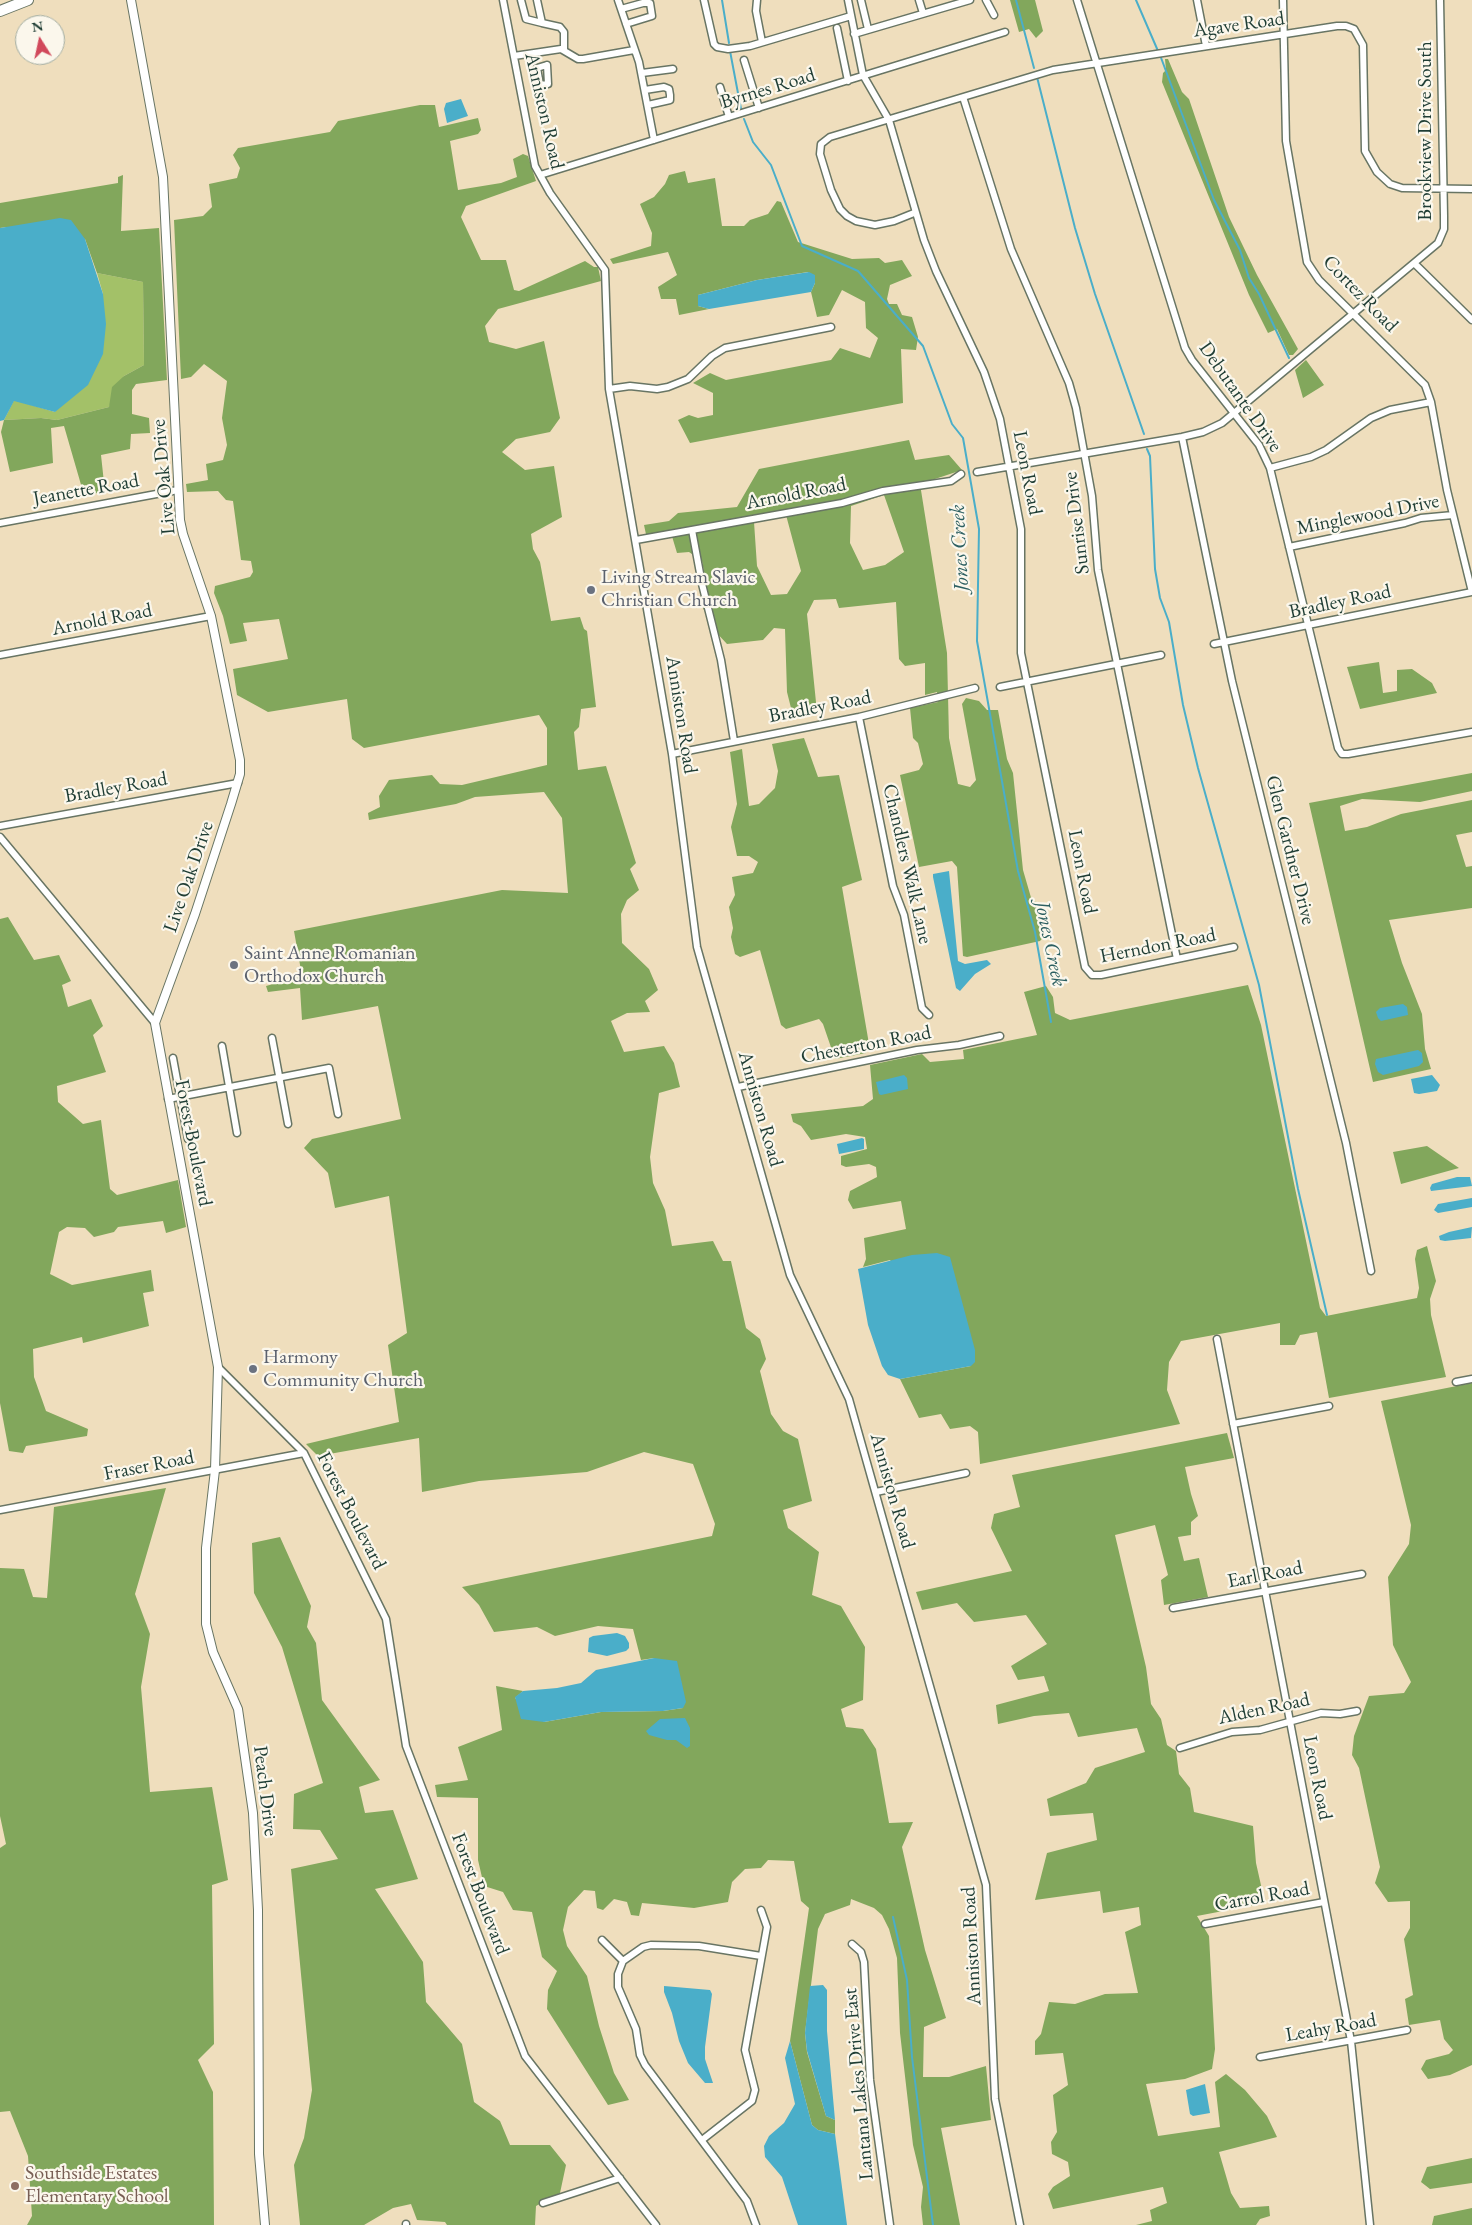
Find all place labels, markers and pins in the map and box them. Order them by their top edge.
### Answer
place label: Living Stream Slavic Christian Church [601,566,756,613]
marker: Living Stream Slavic Christian Church [585,584,597,596]
place label: Saint Anne Romanian Orthodox Church [244,942,415,989]
marker: Saint Anne Romanian Orthodox Church [228,959,240,971]
place label: Harmony Community Church [263,1346,423,1393]
marker: Harmony Community Church [247,1363,259,1375]
place label: Southside Estates Elementary School [25,2162,169,2209]
marker: Southside Estates Elementary School [9,2180,21,2192]

